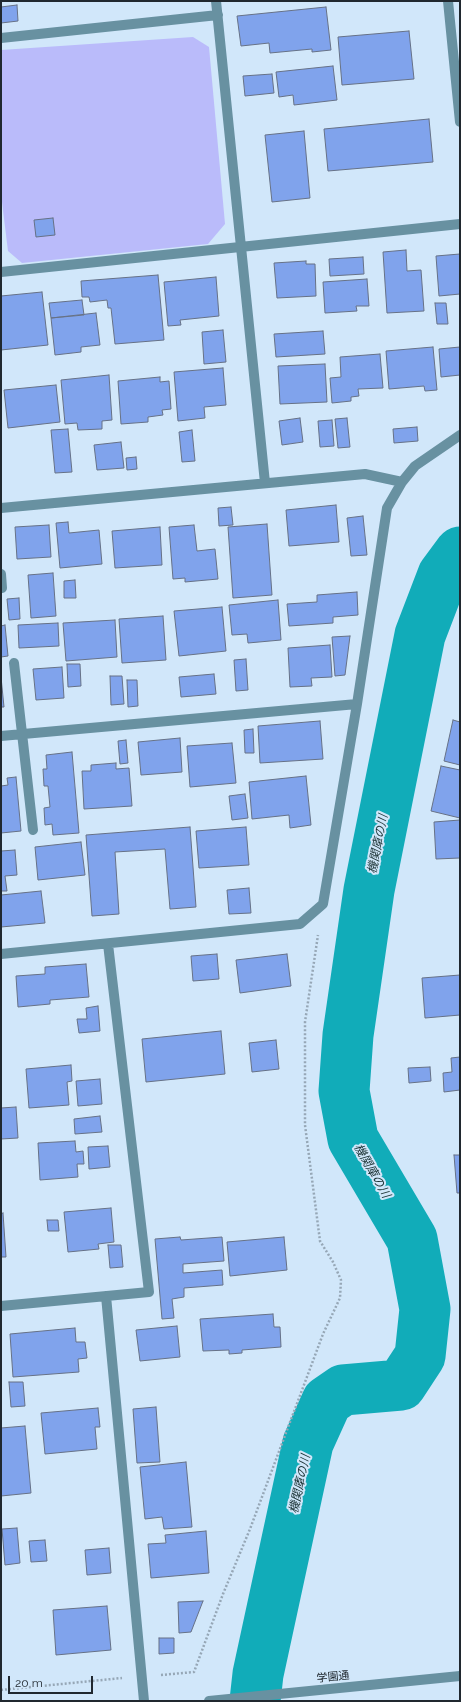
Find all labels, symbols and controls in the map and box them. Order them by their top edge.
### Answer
water label: 機関庫の川 [365,813,391,875]
water label: 機関庫の川 [351,1141,393,1201]
water label: 機関庫の川 [287,1453,313,1515]
scale bar [10,1668,95,1694]
street label: 学園通 [316,1669,350,1685]
text: 20 m [15,1676,43,1690]

